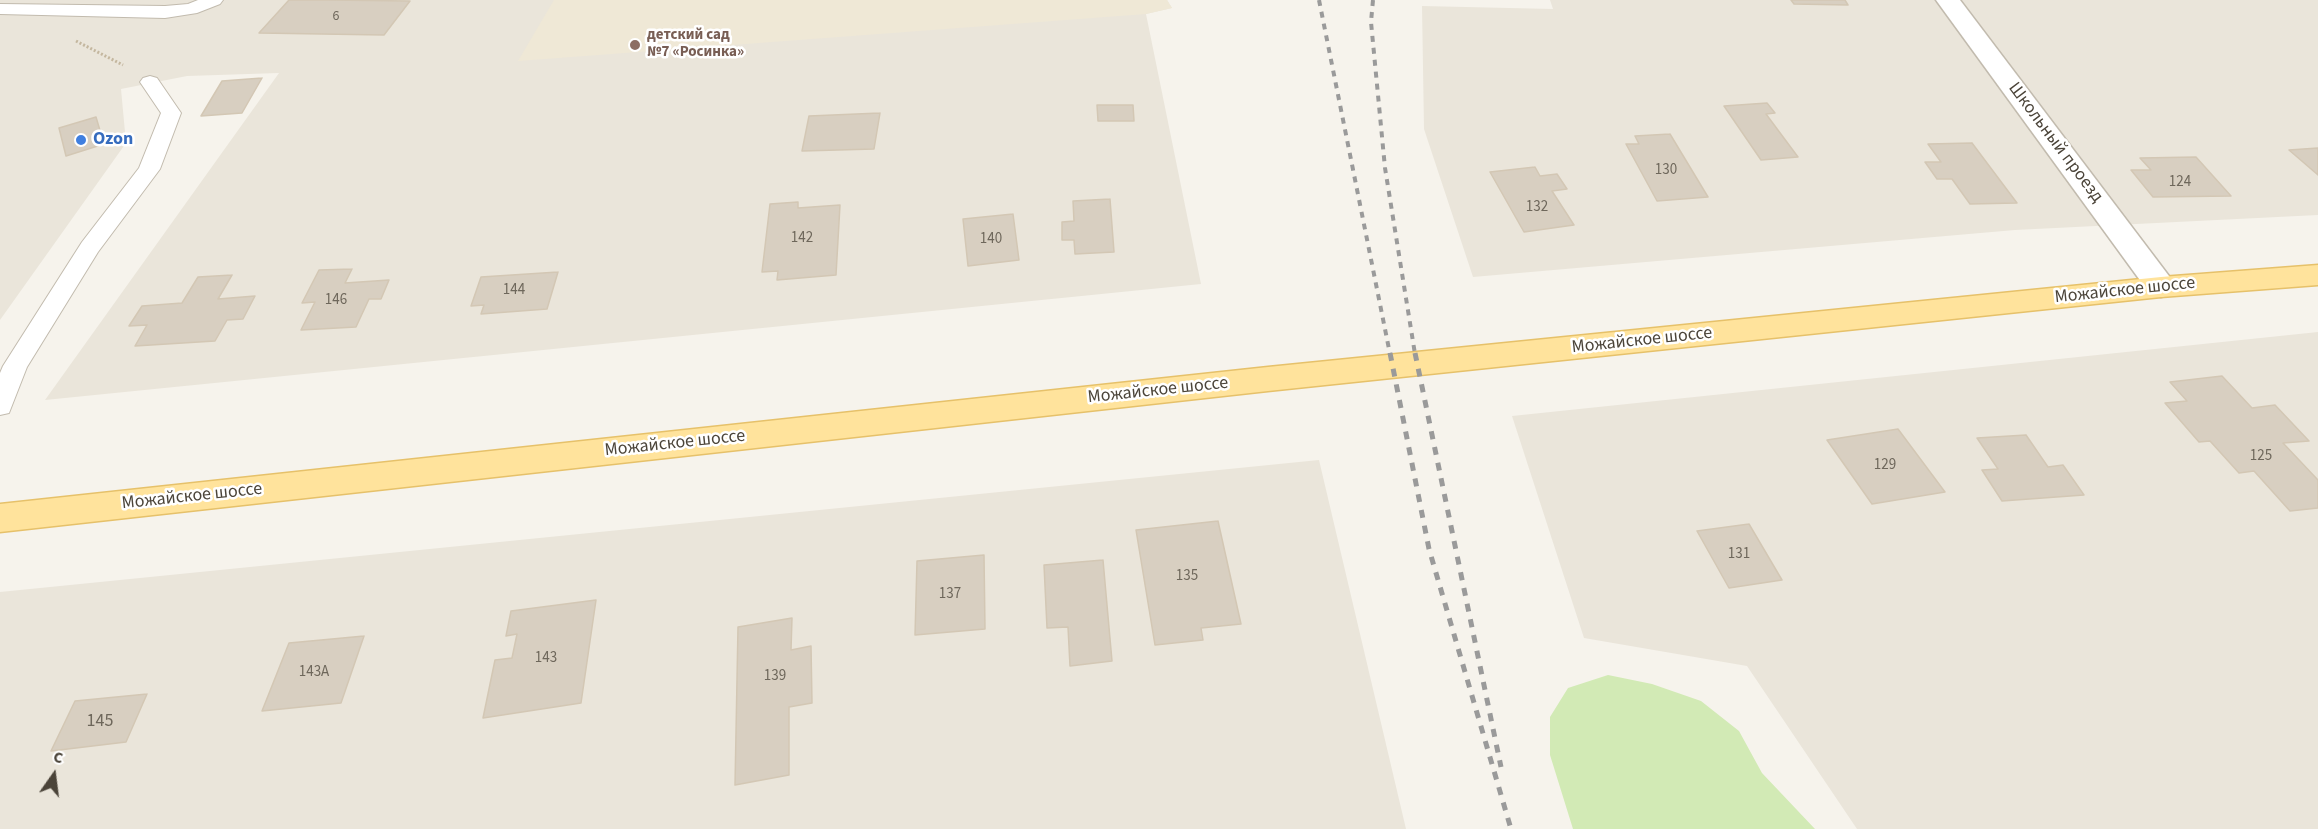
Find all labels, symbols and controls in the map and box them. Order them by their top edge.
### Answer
house number: 6 [333,9,339,25]
place label: детский сад №7 «Росинка» [647,27,744,62]
marker: детский сад №7 «Росинка» [628,38,642,52]
street label: Школьный проезд [2003,79,2107,207]
place label: Ozon [93,129,133,151]
marker: Ozon [74,133,88,147]
house number: 130 [1655,162,1677,180]
house number: 124 [2169,174,2191,192]
house number: 132 [1526,199,1548,217]
house number: 142 [791,230,813,248]
house number: 140 [980,231,1002,249]
street label: Можайское шоссе [2054,273,2196,309]
house number: 144 [503,282,525,300]
house number: 146 [325,292,347,310]
street label: Можайское шоссе [1571,323,1713,359]
street label: Можайское шоссе [1087,373,1229,409]
street label: Можайское шоссе [604,426,746,462]
house number: 125 [2250,448,2272,466]
house number: 129 [1874,457,1896,475]
street label: Можайское шоссе [121,479,263,515]
house number: 131 [1728,546,1750,564]
house number: 135 [1176,568,1198,586]
house number: 137 [939,586,961,604]
house number: 143 [535,650,557,668]
house number: 143А [299,664,329,682]
house number: 139 [764,668,786,686]
house number: 145 [87,711,113,733]
north arrow [24,745,84,805]
text: С [51,746,66,769]

